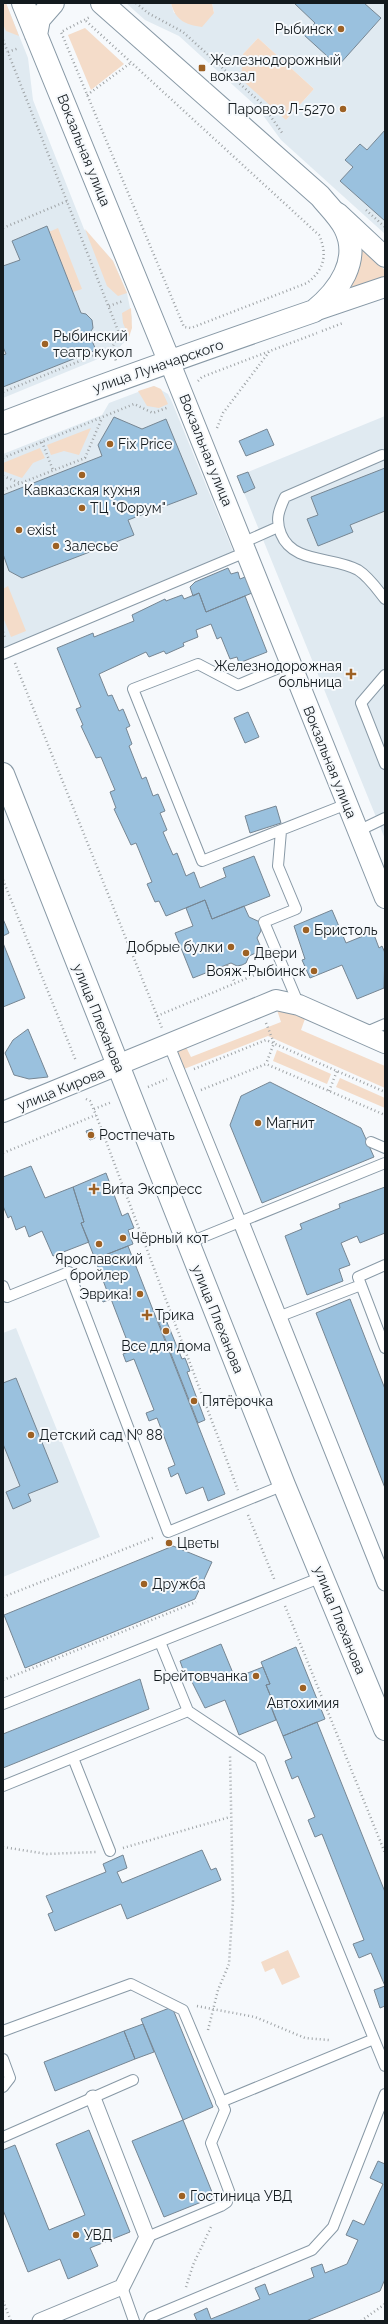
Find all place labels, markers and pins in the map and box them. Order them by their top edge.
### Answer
place label: Рыбинск [275,21,333,37]
marker: Рыбинск [336,24,346,34]
place label: Железнодорожный вокзал [210,52,341,84]
marker: Железнодорожный вокзал [197,63,207,73]
place label: Паровоз Л-5270 [228,101,335,117]
marker: Паровоз Л-5270 [338,104,348,114]
place label: Рыбинский театр кукол [53,328,132,360]
marker: Рыбинский театр кукол [40,339,50,349]
place label: Fix Price [118,436,172,452]
marker: Fix Price [105,439,115,449]
marker: Кавказская кухня [77,470,87,480]
place label: Кавказская кухня [24,482,140,498]
place label: ТЦ "Форум" [90,500,166,516]
marker: ТЦ "Форум" [77,503,87,513]
place label: exist [27,522,57,538]
marker: exist [14,525,24,535]
place label: Залесье [64,538,118,554]
marker: Залесье [51,541,61,551]
place label: Железнодорожная больница [214,658,342,690]
marker: Железнодорожная больница [345,668,357,680]
place label: Бристоль [314,922,378,938]
marker: Бристоль [301,925,311,935]
place label: Добрые булки [126,939,223,955]
marker: Добрые булки [226,942,236,952]
place label: Двери [254,945,297,961]
marker: Двери [241,948,251,958]
place label: Вояж-Рыбинск [206,963,306,979]
marker: Вояж-Рыбинск [309,966,319,976]
place label: Магнит [266,1115,315,1131]
marker: Магнит [253,1118,263,1128]
place label: Ростпечать [99,1127,175,1143]
marker: Ростпечать [86,1130,96,1140]
place label: Вита Экспресс [102,1181,202,1197]
marker: Вита Экспресс [89,1184,99,1194]
place label: Чёрный кот [131,1230,209,1246]
marker: Чёрный кот [118,1233,128,1243]
marker: Ярославский бройлер [94,1239,104,1249]
place label: Ярославский бройлер [55,1251,143,1283]
place label: Эврика! [79,1286,132,1302]
marker: Эврика! [135,1289,145,1299]
place label: Трика [155,1307,194,1323]
marker: Трика [142,1310,152,1320]
marker: Все для дома [161,1326,171,1336]
place label: Все для дома [121,1338,211,1354]
place label: Пятёрочка [202,1393,273,1409]
marker: Пятёрочка [189,1396,199,1406]
place label: Детский сад № 88 [39,1427,163,1443]
marker: Детский сад № 88 [26,1430,36,1440]
place label: Цветы [177,1535,219,1551]
marker: Цветы [164,1538,174,1548]
place label: Дружба [152,1576,206,1592]
marker: Дружба [139,1579,149,1589]
place label: Брейтовчанка [153,1668,248,1684]
marker: Брейтовчанка [251,1671,261,1681]
marker: Автохимия [298,1683,308,1693]
place label: Автохимия [267,1695,339,1711]
place label: Гостиница УВД [190,2188,292,2204]
marker: Гостиница УВД [177,2191,187,2201]
place label: УВД [84,2227,112,2243]
marker: УВД [71,2230,81,2240]

